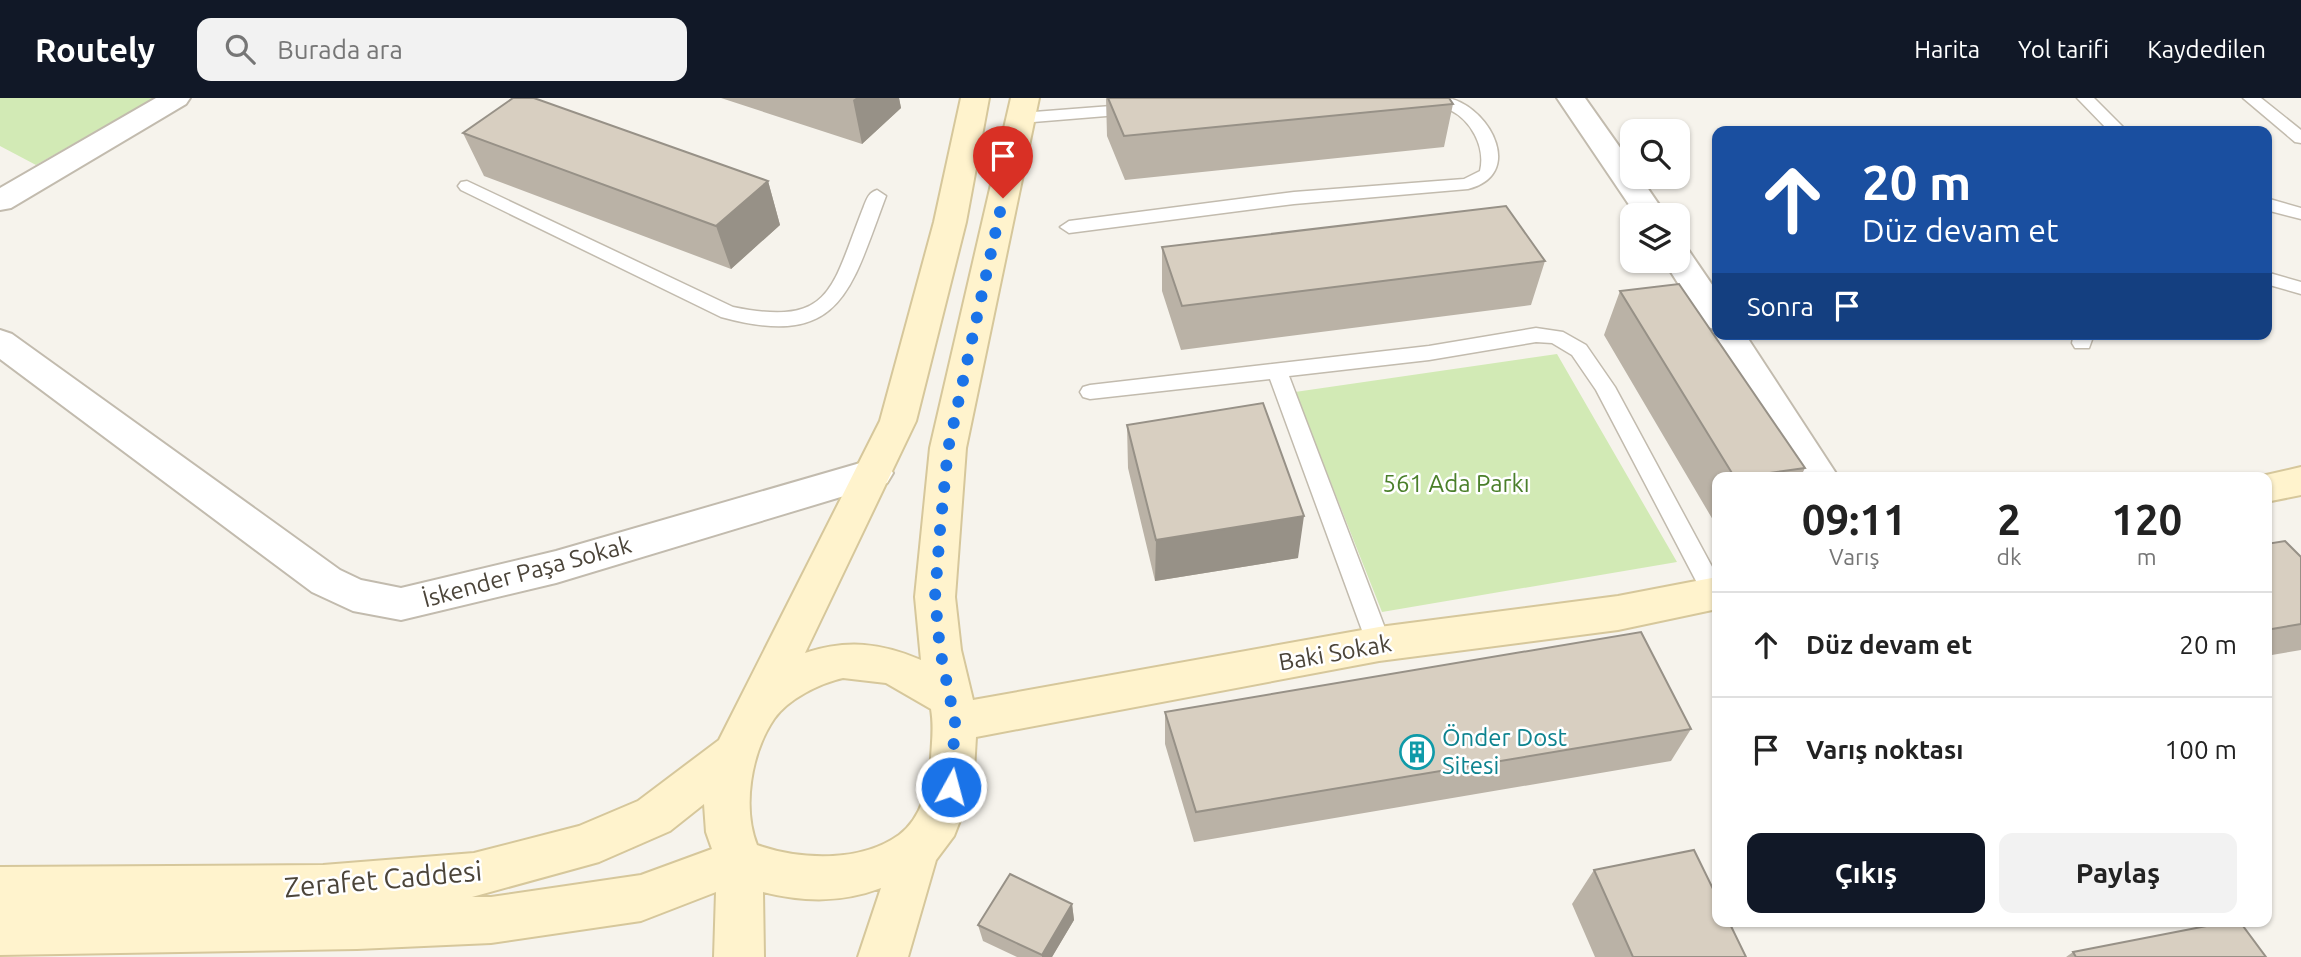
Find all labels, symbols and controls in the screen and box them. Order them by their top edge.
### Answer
search box [197,18,687,81]
icon: search [221,30,259,68]
text: Routely [35,31,155,68]
text: Burada ara [277,35,403,64]
text: Harita [1914,36,1980,63]
text: Yol tarifi [2018,36,2109,63]
text: Kaydedilen [2147,36,2266,63]
map controls [1620,119,1690,273]
button: search [1620,119,1690,189]
pin [973,126,1033,198]
icon: arrive [984,137,1022,175]
icon: ahead [1747,154,1838,245]
text: 20 m [1862,154,1971,209]
button: layers [1620,203,1690,273]
text: Düz devam et [1862,212,2059,248]
icon: arrive [1828,287,1866,325]
text: Sonra [1747,292,1814,321]
park label: 561 Ada Parkı [1382,470,1530,497]
text: 09:11 [1802,496,1907,543]
text: 2 [1997,496,2021,543]
text: 120 [2111,496,2182,543]
street label: İskender Paşa Sokak [420,531,634,612]
text: Varış [1829,544,1879,569]
text: dk [1996,544,2022,569]
text: m [2137,544,2157,569]
icon: ahead [1747,626,1785,664]
street label: Baki Sokak [1276,629,1393,676]
text: Düz devam et [1806,630,1972,659]
text: 20 m [2179,630,2237,659]
place label: Önder Dost Sitesi [1442,724,1568,779]
icon: arrive [1747,731,1785,769]
building icon: Önder Dost Sitesi [1398,733,1436,771]
text: Varış noktası [1806,735,1963,764]
text: 100 m [2165,735,2237,764]
position arrow [914,750,988,824]
button: Çıkış [1747,833,1985,913]
button: Paylaş [1999,833,2237,913]
street label: Zerafet Caddesi [283,854,483,903]

